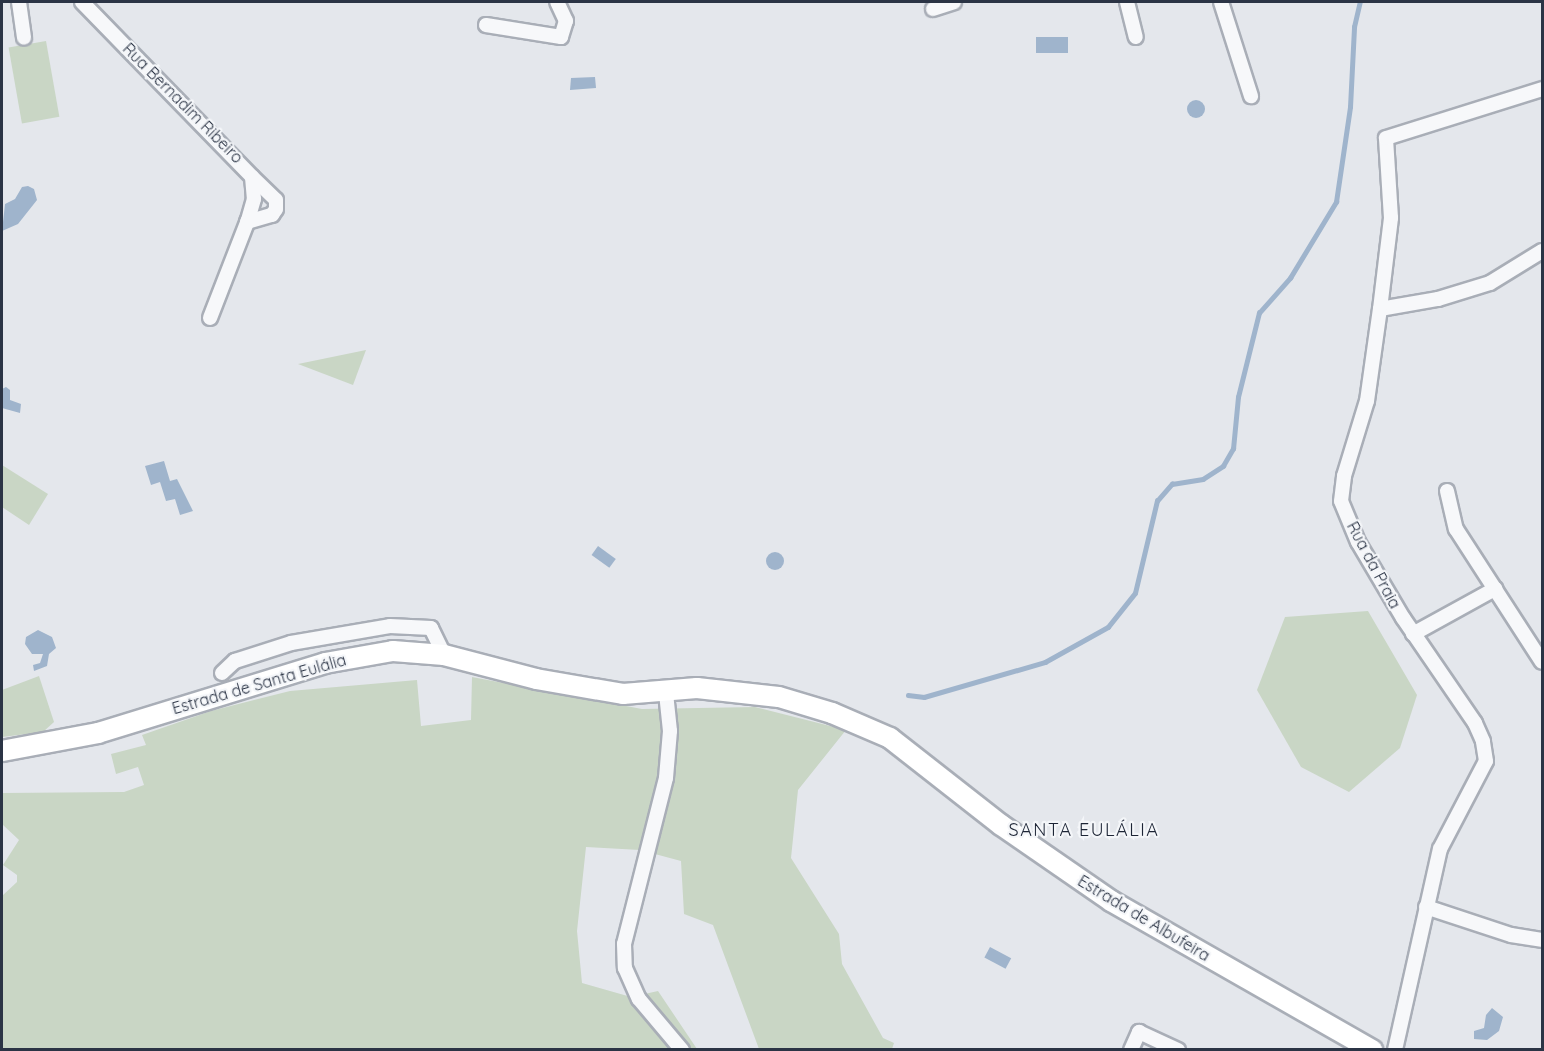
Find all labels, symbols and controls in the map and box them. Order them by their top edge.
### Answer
street label: Rua Bernadim Ribeiro [119,39,247,167]
street label: Rua da Praia [1343,518,1405,612]
street label: Estrada de Santa Eulália [170,650,348,718]
district label: SANTA EULÁLIA [1009,819,1159,841]
street label: Estrada de Albufeira [1074,871,1214,965]

